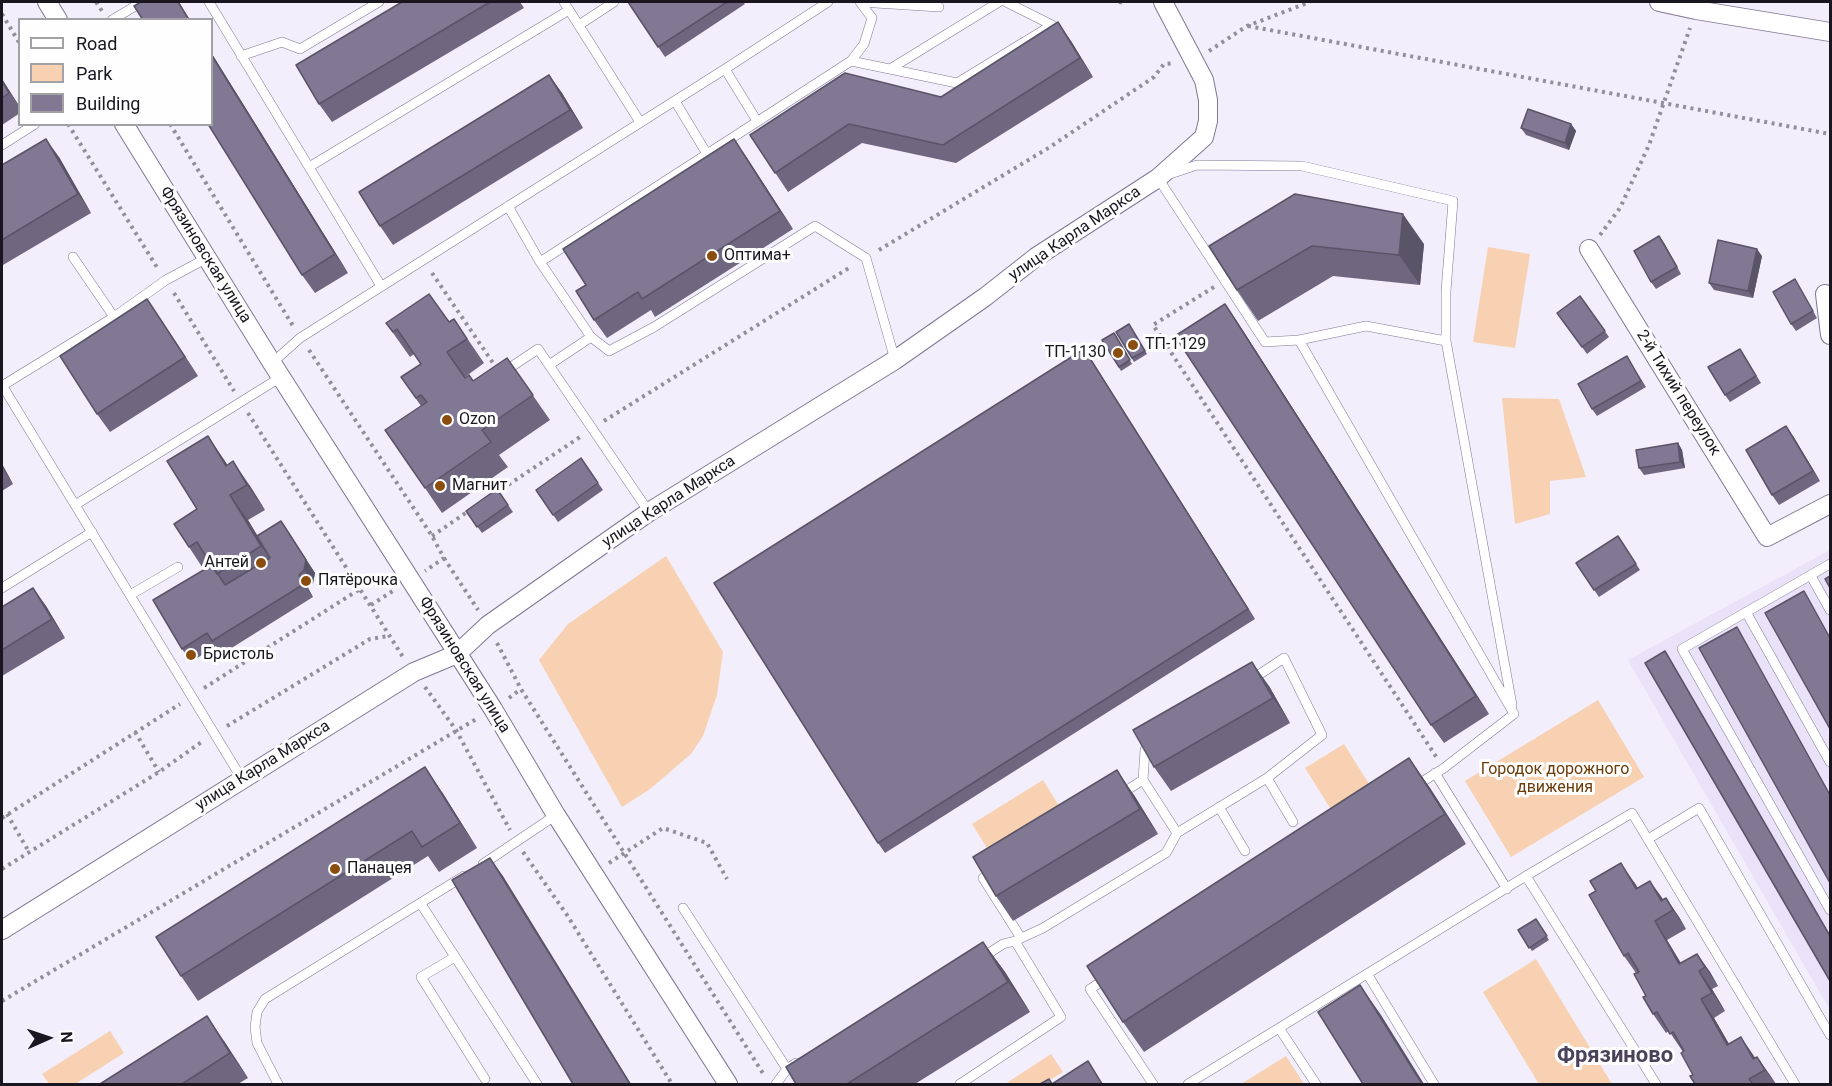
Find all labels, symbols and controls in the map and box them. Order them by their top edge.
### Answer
legend [18,18,213,126]
text: Road [76,33,117,54]
text: Park [76,63,112,84]
text: Building [76,93,140,114]
street label: Фрязиновская улица [155,183,255,327]
street label: улица Карла Маркса [1005,183,1145,285]
place label: Оптима+ [724,246,791,266]
marker: Оптима+ [705,249,719,263]
street label: 2-й Тихий переулок [1632,327,1724,459]
place label: ТП-1129 [1145,335,1206,355]
marker: ТП-1129 [1126,338,1140,352]
place label: ТП-1130 [1045,343,1106,363]
marker: ТП-1130 [1111,346,1125,360]
place label: Ozon [459,410,496,430]
marker: Ozon [440,413,454,427]
street label: улица Карла Маркса [599,452,739,552]
place label: Магнит [452,476,508,496]
marker: Магнит [433,479,447,493]
place label: Антей [205,553,249,573]
marker: Антей [254,556,268,570]
place label: Пятёрочка [318,571,398,591]
marker: Пятёрочка [299,574,313,588]
street label: Фрязиновская улица [414,593,514,737]
place label: Бристоль [203,645,274,665]
marker: Бристоль [184,648,198,662]
street label: улица Карла Маркса [192,717,334,815]
park label: Городок дорожного движения [1481,760,1629,798]
place label: Панацея [347,859,412,879]
marker: Панацея [328,862,342,876]
north arrow [18,1008,78,1068]
text: N [57,1031,76,1043]
district label: Фрязиново [1557,1043,1673,1069]

